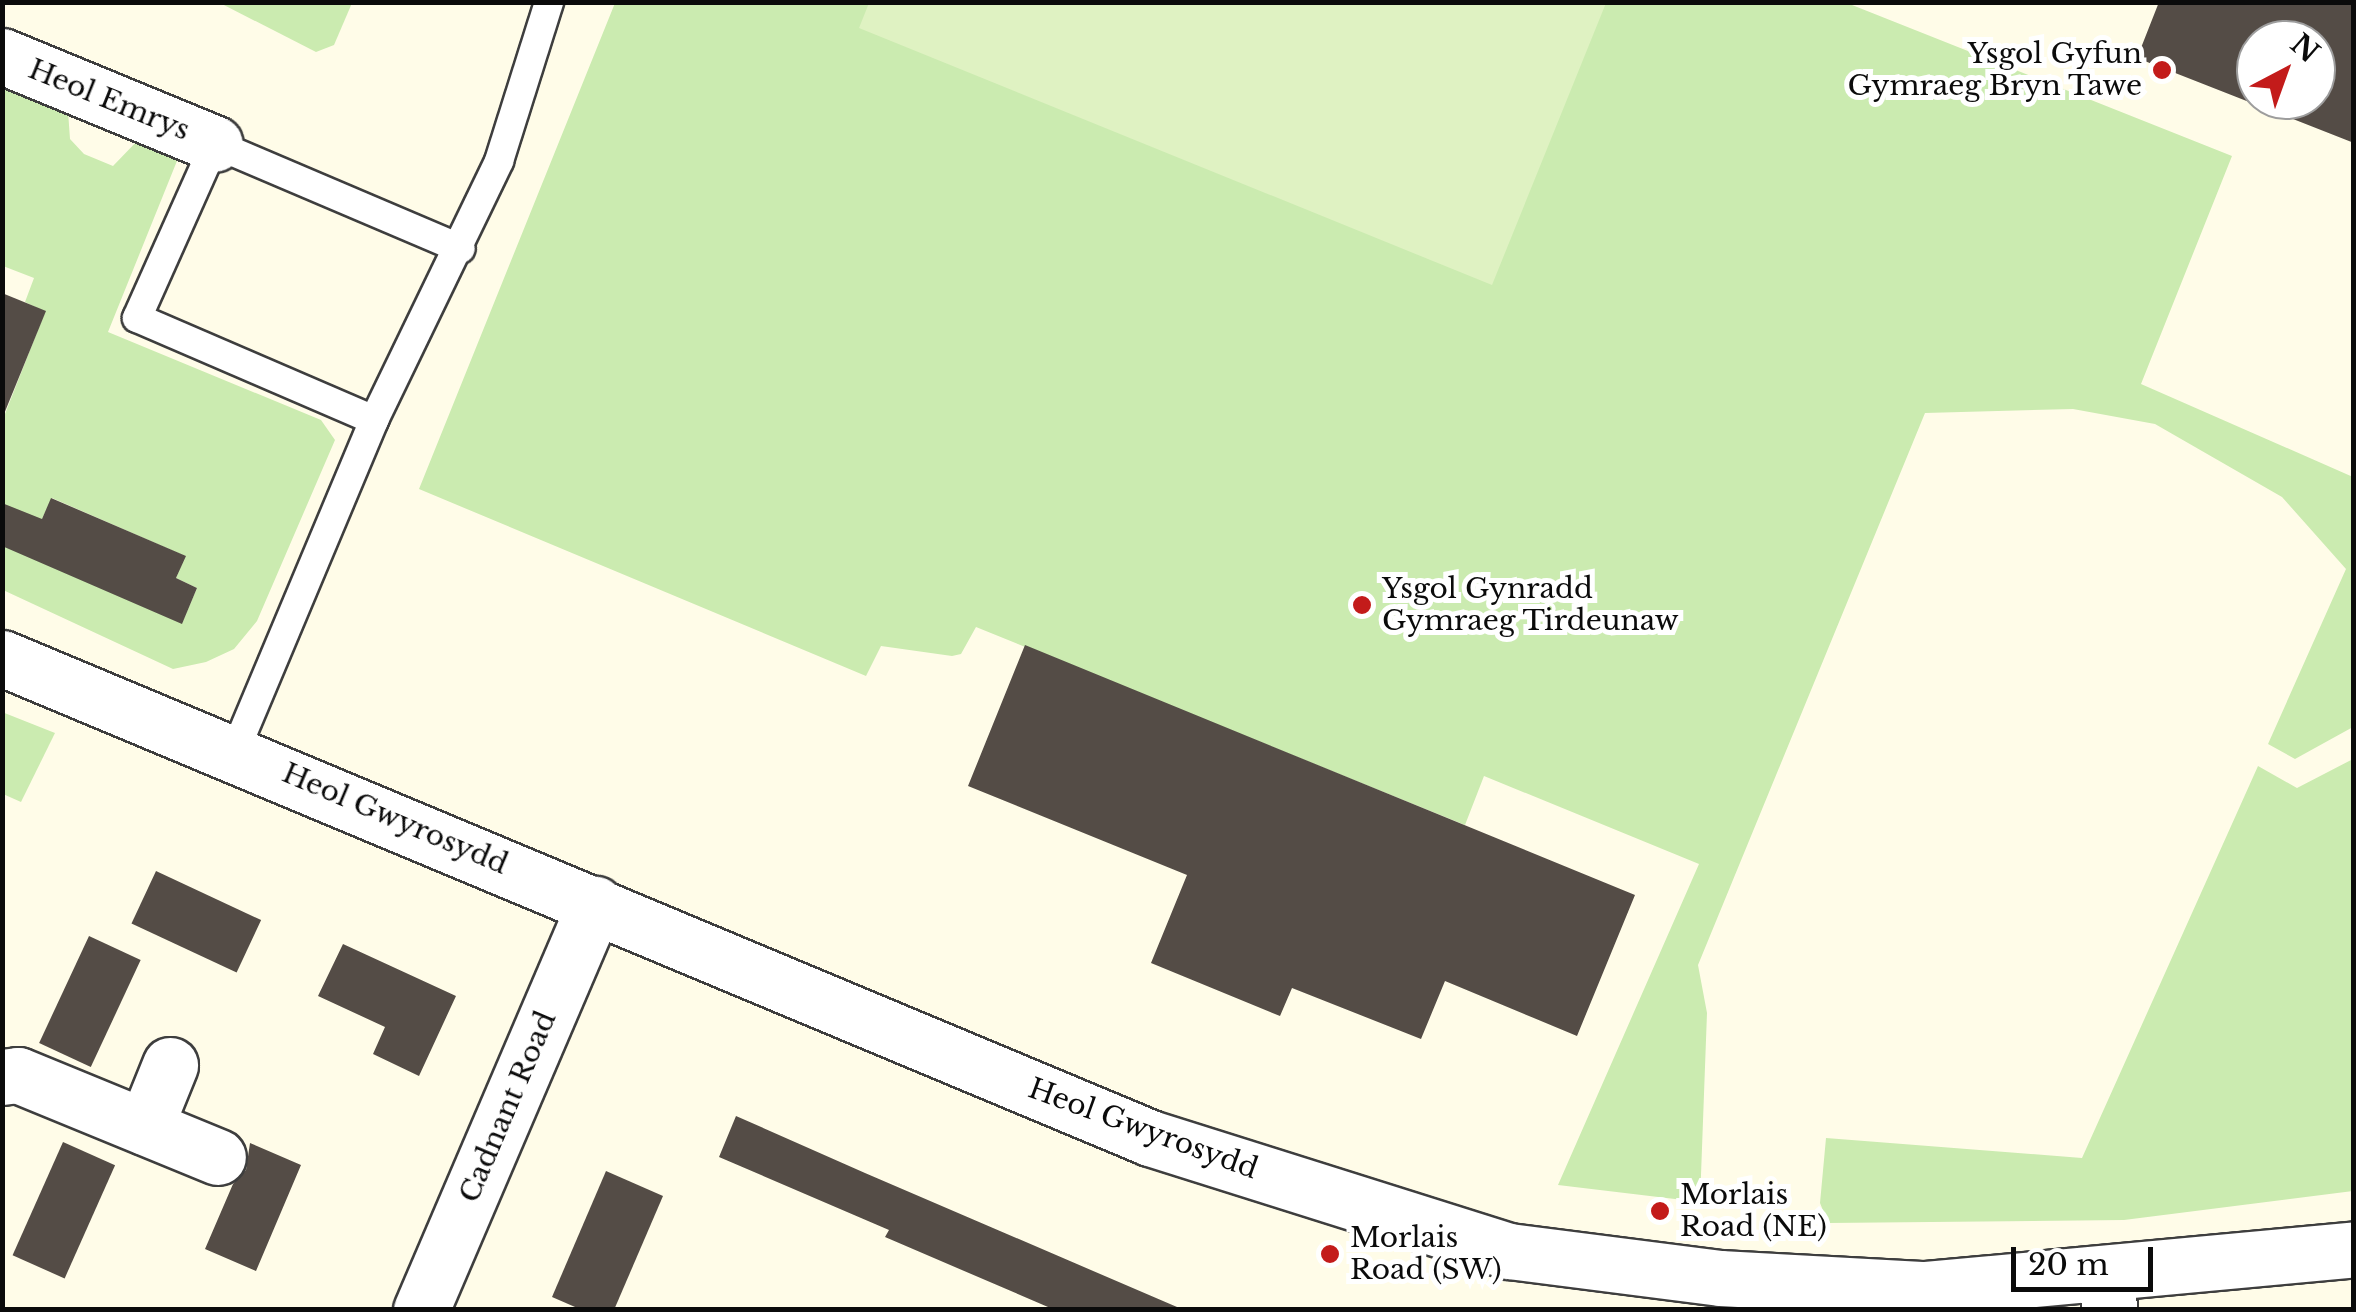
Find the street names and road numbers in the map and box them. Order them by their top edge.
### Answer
street label: Heol Emrys [24,52,194,148]
street label: Heol Gwyrosydd [277,756,513,882]
street label: Cadnant Road [453,1007,563,1207]
street label: Heol Gwyrosydd [1024,1072,1262,1186]

